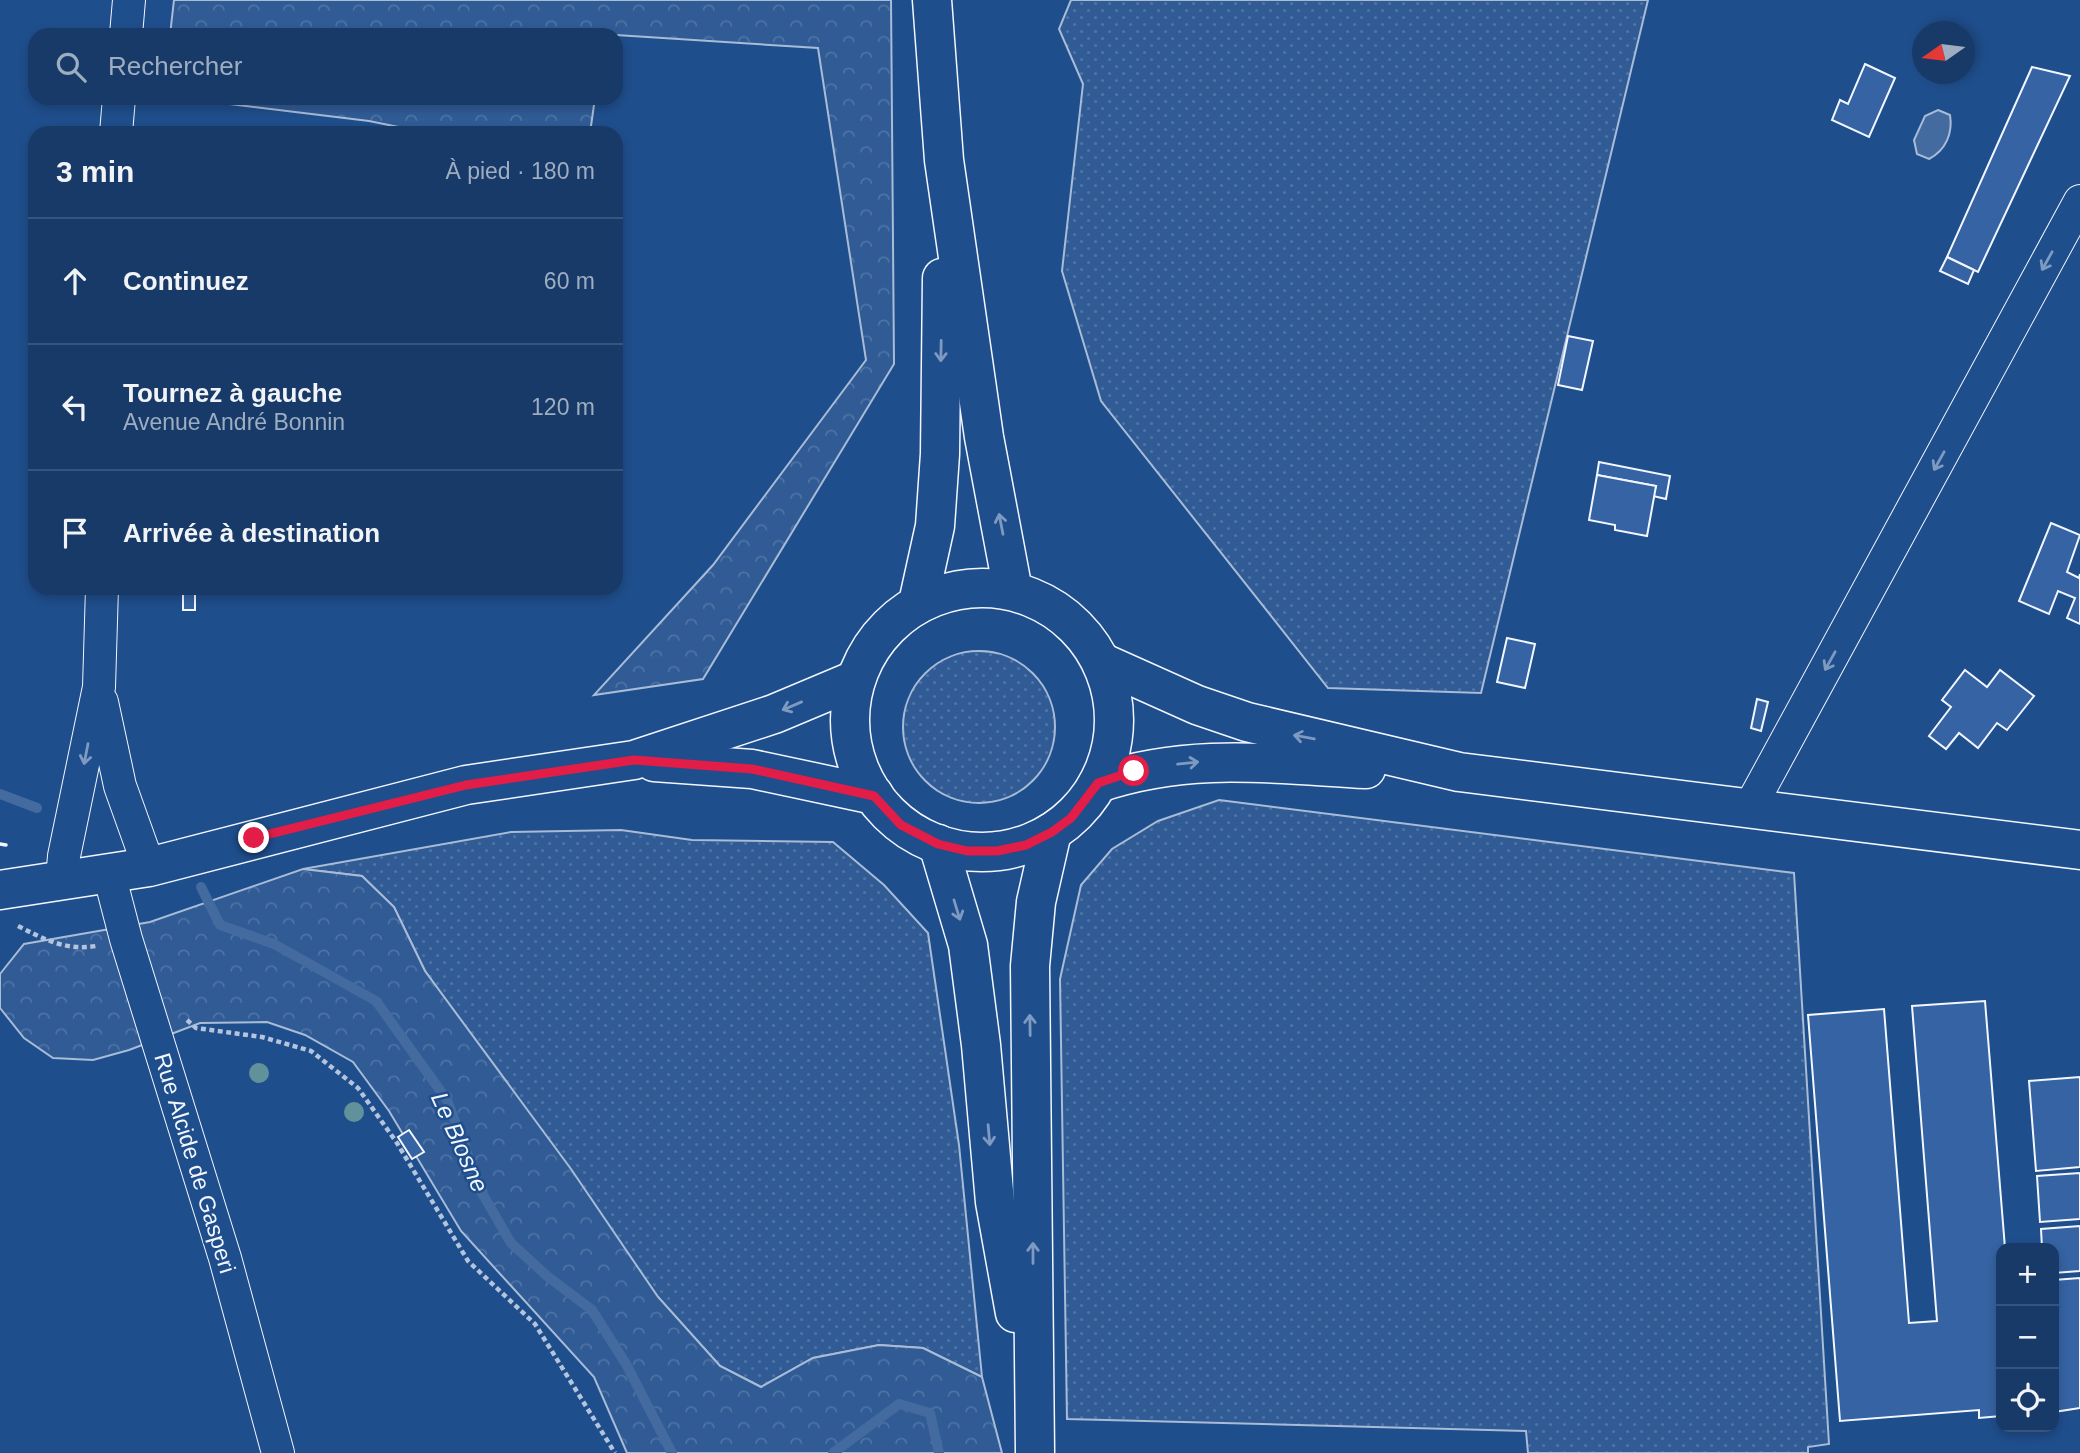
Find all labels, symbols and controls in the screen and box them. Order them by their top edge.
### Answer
north arrow [1912,21,1975,84]
search box [28,28,623,105]
icon: search [52,48,90,86]
text: Rechercher [108,51,242,81]
text: 3 min [56,155,134,188]
text: À pied · 180 m [445,158,595,184]
one-way arrow [2040,250,2054,271]
icon: ahead [56,262,94,300]
text: Continuez [123,266,249,296]
text: 60 m [544,268,595,294]
one-way arrow [935,339,948,362]
text: Tournez à gauche [123,378,342,408]
icon: left [56,388,94,426]
text: 120 m [531,394,595,420]
text: Avenue André Bonnin [123,409,345,435]
one-way arrow [1932,450,1945,471]
one-way arrow [993,513,1007,536]
icon: arrive [56,514,94,552]
text: Arrivée à destination [123,518,380,548]
one-way arrow [1823,650,1836,671]
one-way arrow [782,701,804,714]
one-way arrow [1293,729,1316,743]
one-way arrow [79,742,92,765]
route start [1118,755,1149,786]
one-way arrow [1177,756,1199,769]
route end [238,822,269,853]
one-way arrow [952,899,965,921]
one-way arrow [1024,1014,1037,1037]
street label: Rue Alcide de Gasperi [149,1050,241,1276]
water label: Le Blosne [426,1088,494,1196]
one-way arrow [983,1123,996,1145]
one-way arrow [1026,1241,1040,1264]
map controls [1996,1243,2059,1432]
button: + [1996,1243,2059,1306]
button: − [1996,1306,2059,1369]
button: locate [1996,1369,2059,1432]

